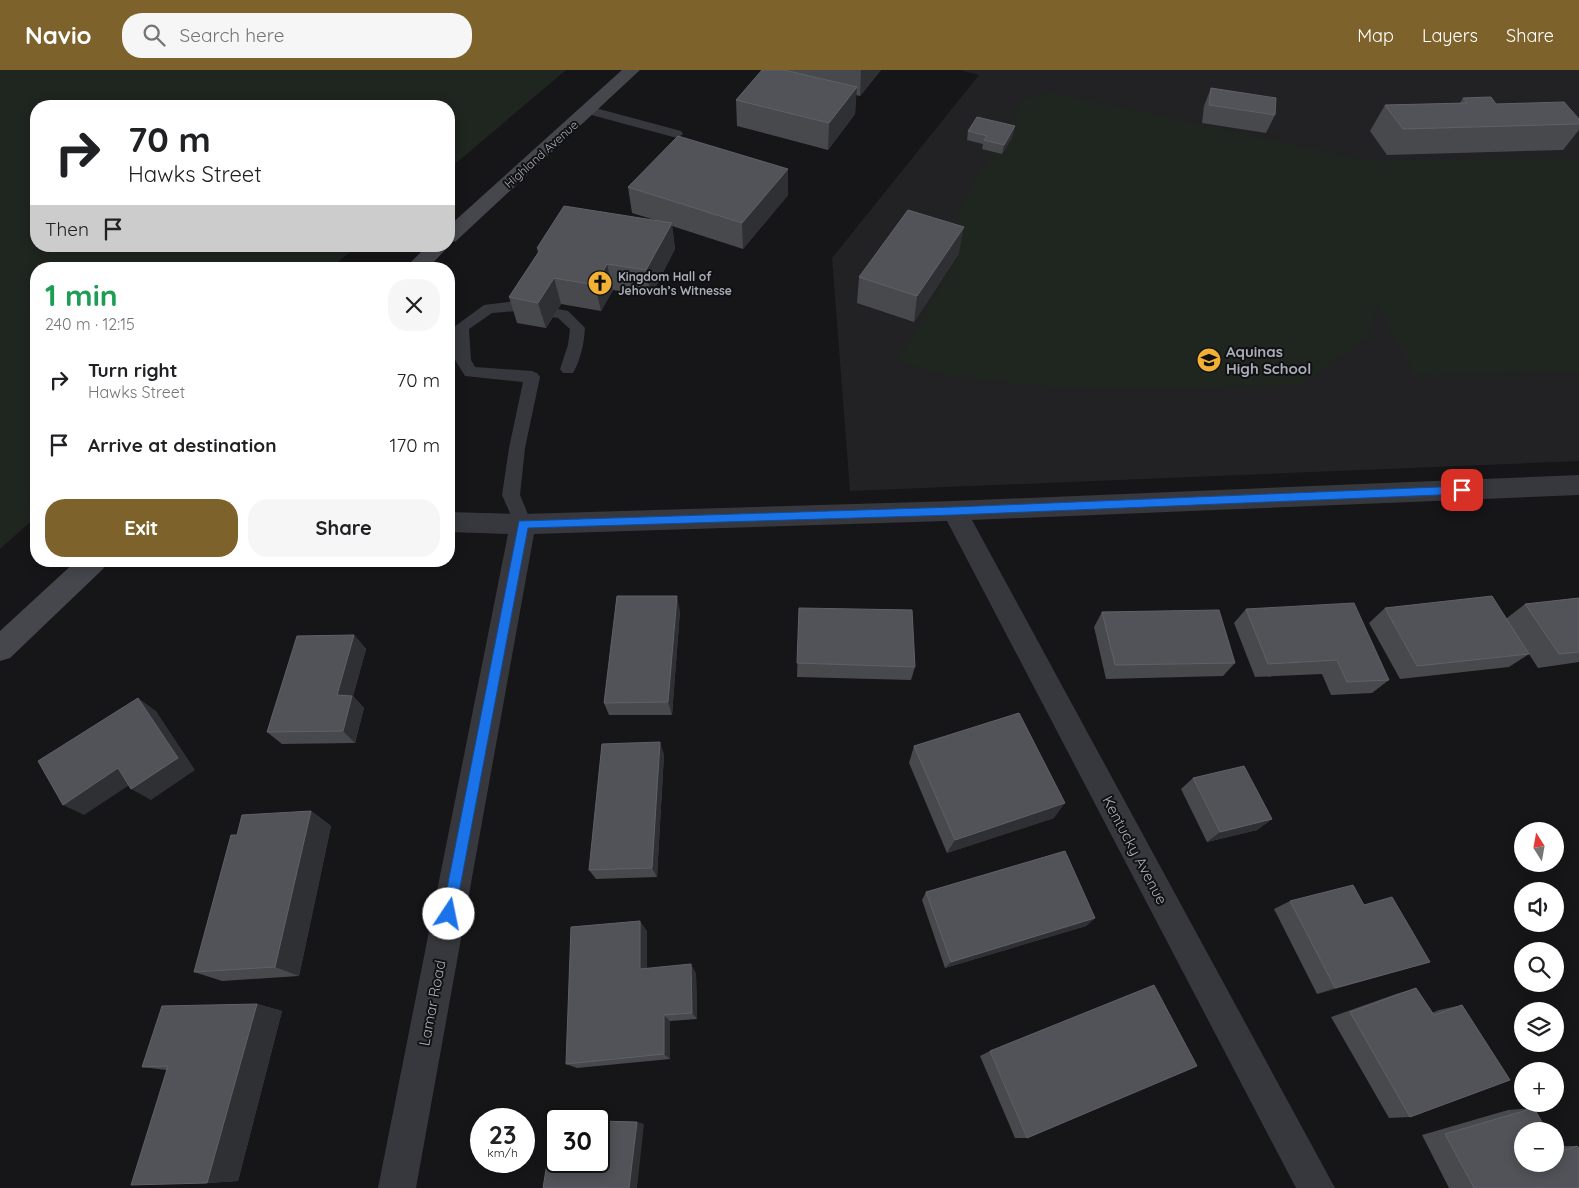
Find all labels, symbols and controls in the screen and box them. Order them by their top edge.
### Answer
search box [122,13,472,58]
text: Navio [25,20,92,50]
icon: search [140,21,168,49]
text: Search here [180,23,284,47]
text: Map [1357,24,1394,47]
text: Layers [1422,24,1478,47]
text: Share [1506,24,1554,47]
text: 70 m [128,117,211,161]
street label: Highland Avenue [501,117,581,191]
icon: right [45,120,110,185]
text: Hawks Street [128,160,262,188]
icon: arrive [99,215,127,243]
text: Then [45,217,89,241]
place label: Kingdom Hall of Jehovah’s Witnesse [618,269,732,298]
church icon: Kingdom Hall of Jehovah’s Witnesse [587,270,613,296]
text: 1 min [45,276,118,314]
button: close [388,279,440,331]
text: 240 m · 12:15 [45,314,135,334]
place label: Aquinas High School [1226,342,1311,378]
school or university icon: Aquinas High School [1196,347,1222,373]
text: Turn right [88,358,177,382]
icon: right [45,366,73,394]
text: 70 m [396,368,440,392]
text: Hawks Street [88,382,185,402]
icon: arrive [45,431,73,459]
text: Arrive at destination [88,433,277,457]
text: 170 m [389,433,440,457]
pin [1441,469,1483,511]
icon: arrive [1448,476,1476,504]
button: Exit [45,499,238,557]
button: Share [248,499,440,557]
street label: Kentucky Avenue [1098,792,1172,908]
north arrow [1514,822,1564,872]
map controls [1514,822,1564,1172]
button: sound [1514,882,1564,932]
position arrow [422,887,474,939]
button: search [1514,942,1564,992]
street label: Lamar Road [414,959,450,1047]
button: layers [1514,1002,1564,1052]
button: + [1514,1062,1564,1112]
speed limit sign: 30 [545,1108,610,1173]
text: 23 [489,1119,516,1150]
button: − [1514,1122,1564,1172]
text: km/h [487,1145,518,1160]

